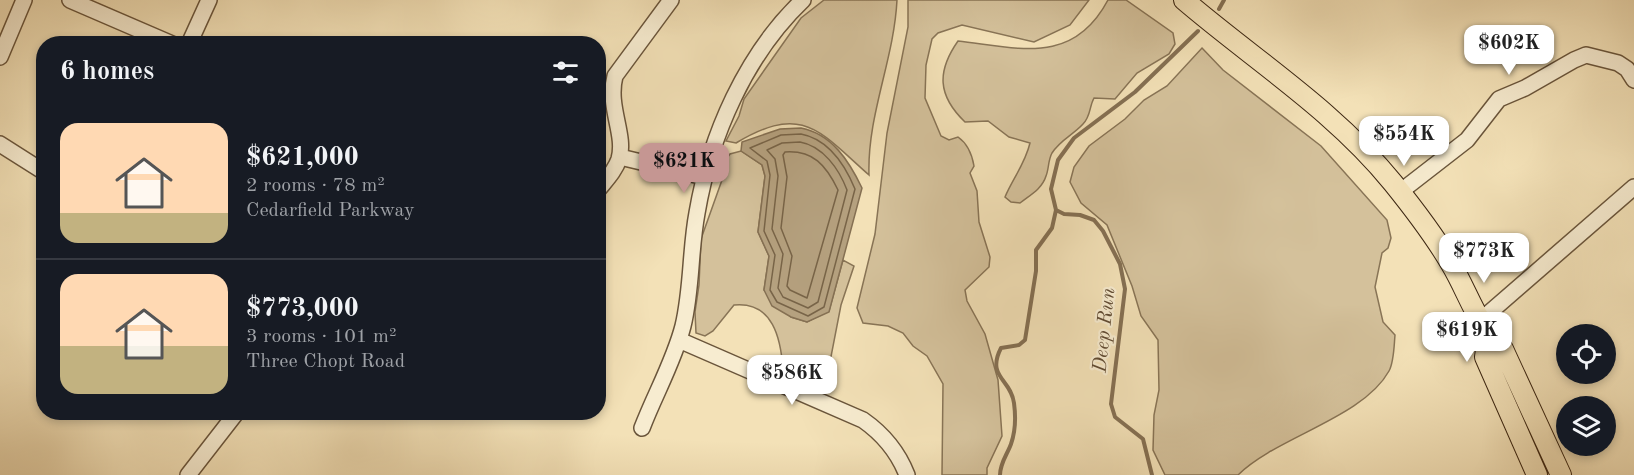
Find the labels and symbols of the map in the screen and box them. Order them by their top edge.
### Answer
pin: $602K [1467,25,1551,76]
pin: $554K [1362,116,1446,167]
pin: $621K [642,143,726,194]
pin: $773K [1442,233,1526,284]
water label: Deep Run [1090,287,1119,375]
pin: $619K [1425,312,1509,363]
pin: $586K [750,355,834,406]

